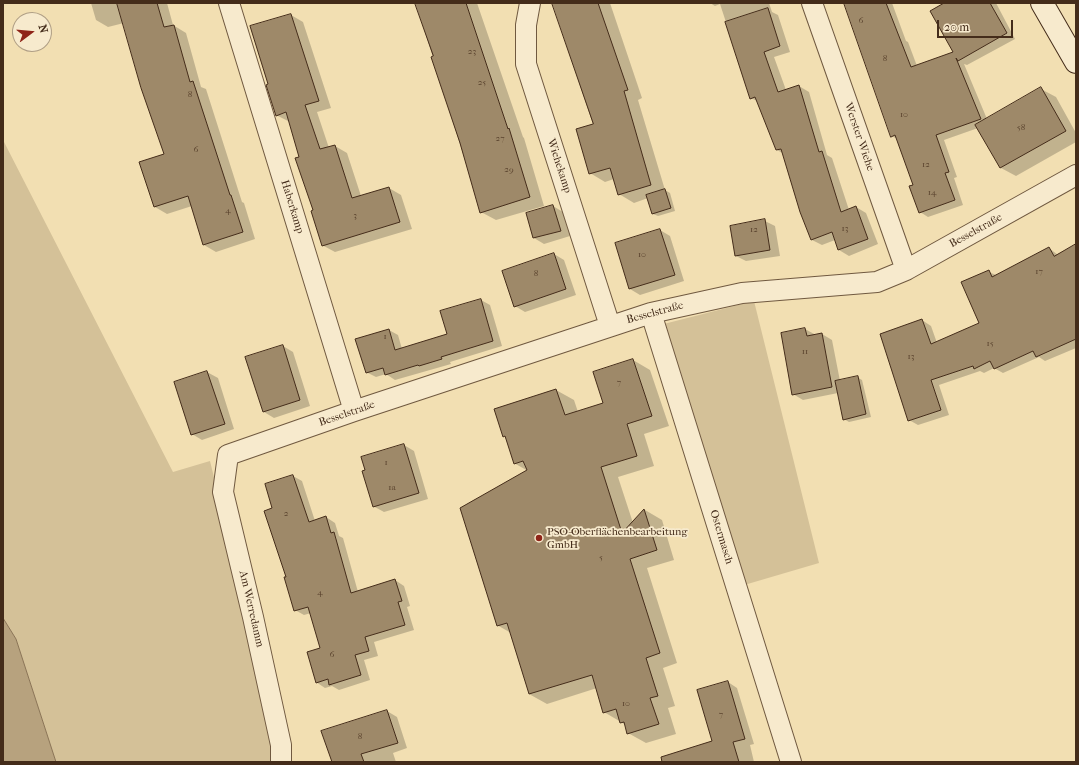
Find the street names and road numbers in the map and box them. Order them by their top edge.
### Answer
street label: Werster Wiehe [841,101,877,173]
street label: Wiehekamp [544,137,574,195]
street label: Haberkamp [278,179,306,235]
street label: Besselstraße [947,211,1005,251]
street label: Besselstraße [625,299,685,327]
street label: Besselstraße [317,398,377,430]
street label: Ostermasch [706,508,736,566]
street label: Am Werredamm [236,569,266,649]

